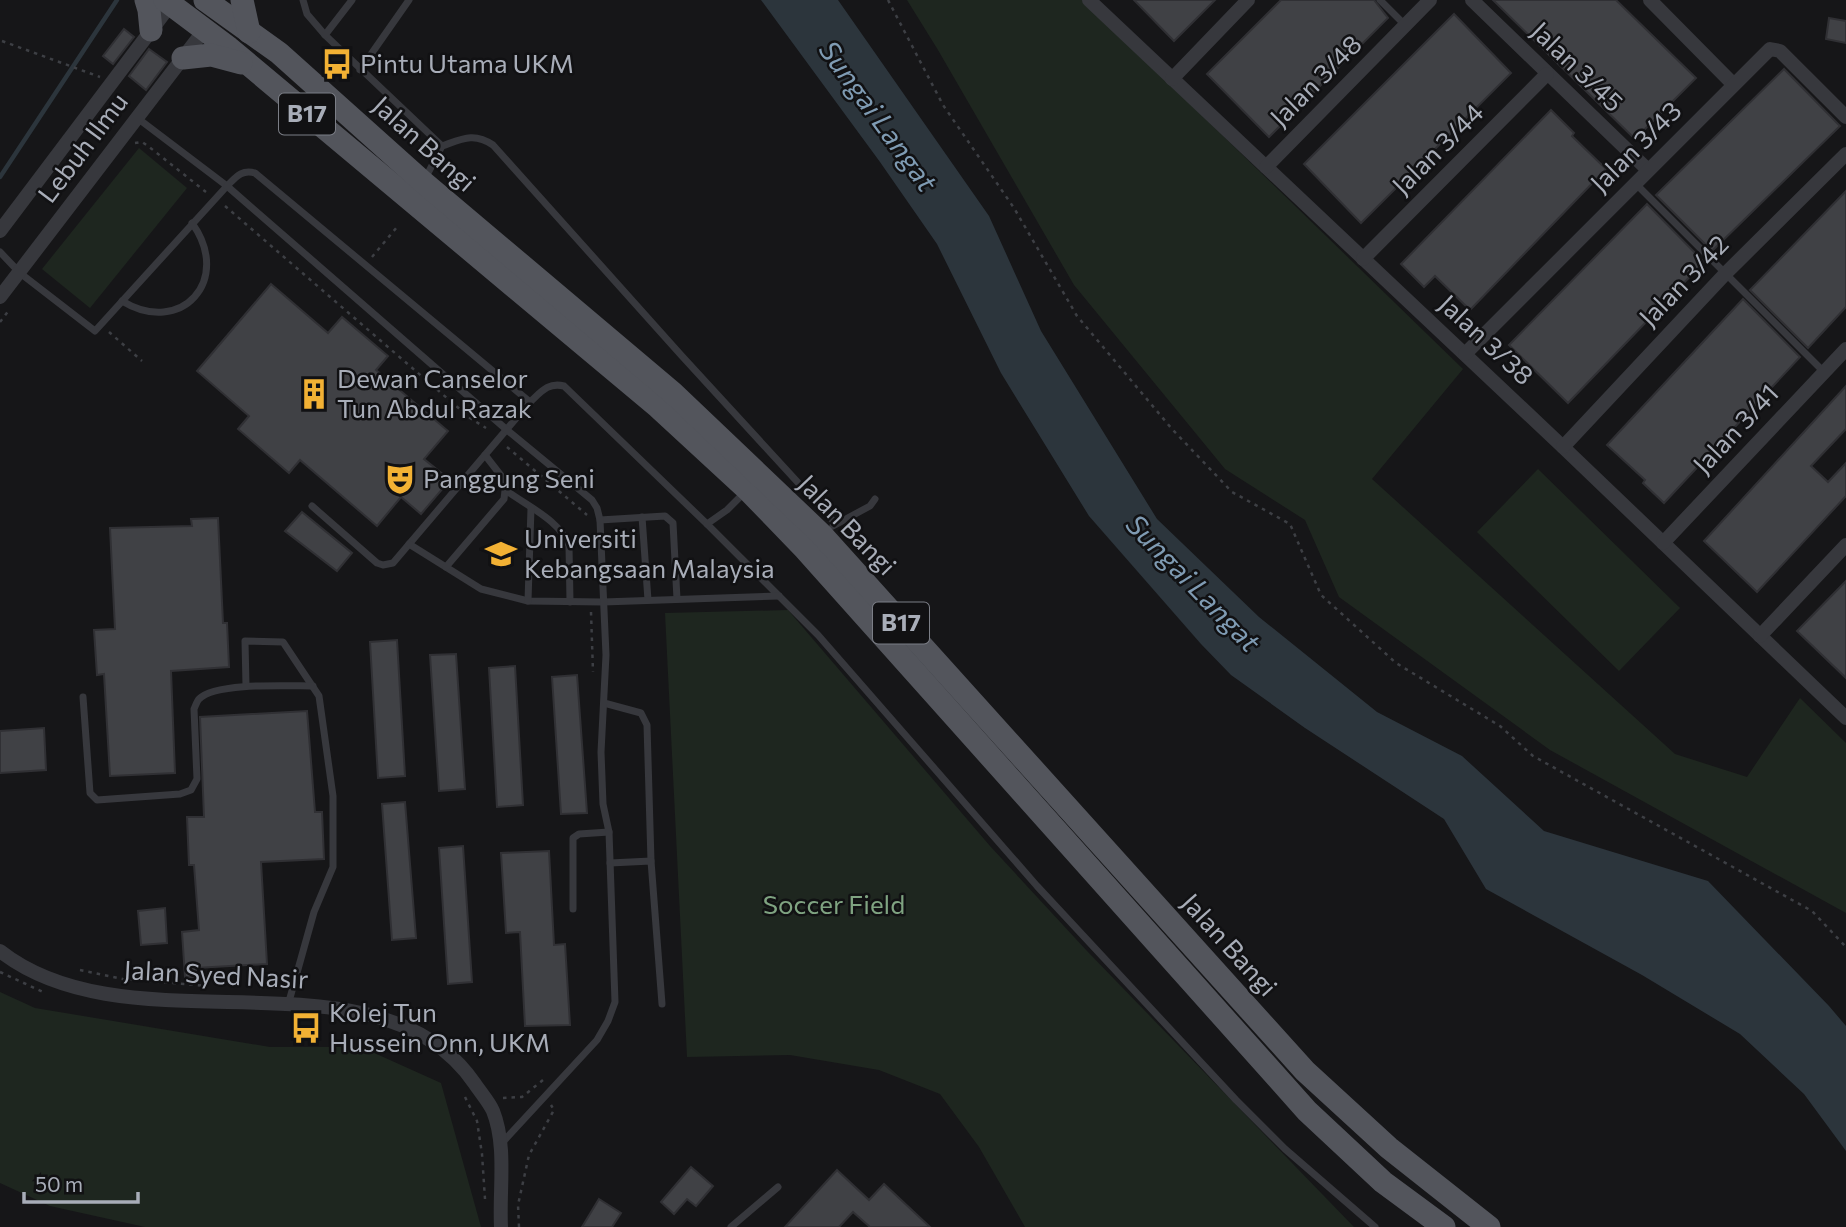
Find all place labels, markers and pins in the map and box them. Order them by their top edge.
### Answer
bus stop icon: Pintu Utama UKM [320,47,354,81]
place label: Pintu Utama UKM [360,47,574,78]
place label: Dewan Canselor Tun Abdul Razak [337,362,532,423]
building icon: Dewan Canselor Tun Abdul Razak [297,377,331,411]
theatre icon: Panggung Seni [383,462,417,496]
place label: Panggung Seni [423,462,595,493]
place label: Universiti Kebangsaan Malaysia [524,522,775,583]
school or university icon: Universiti Kebangsaan Malaysia [484,537,518,571]
place label: Kolej Tun Hussein Onn, UKM [329,996,550,1057]
bus stop icon: Kolej Tun Hussein Onn, UKM [289,1011,323,1045]

